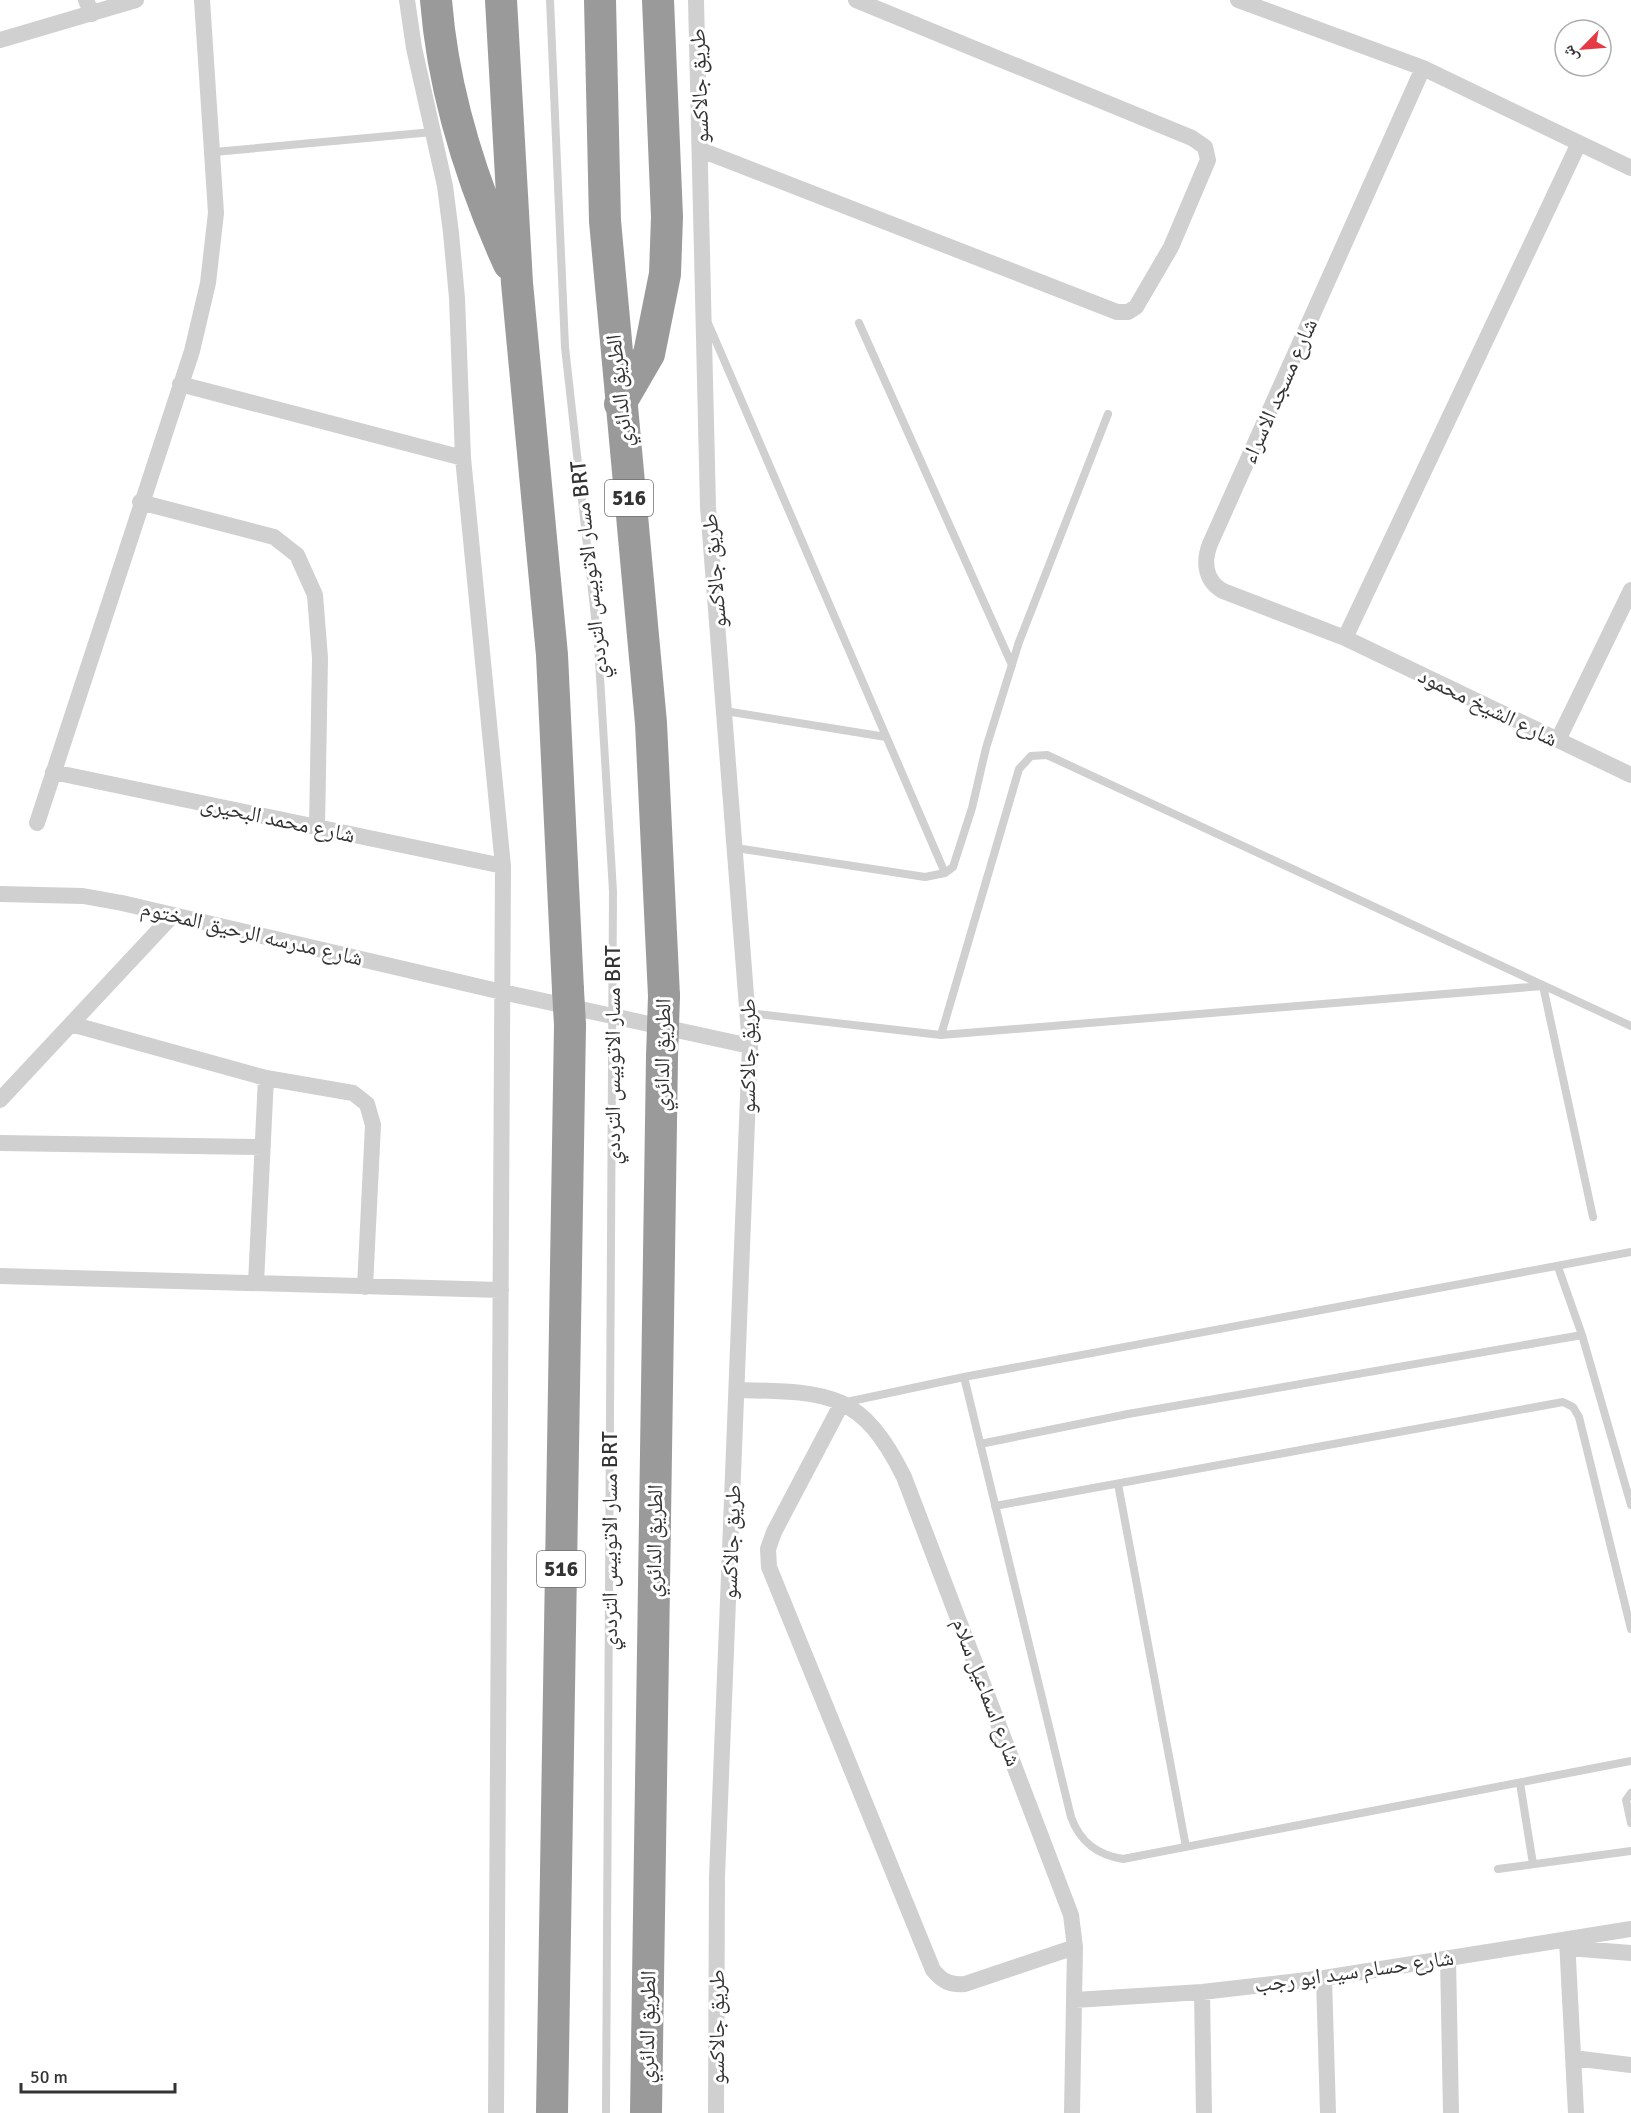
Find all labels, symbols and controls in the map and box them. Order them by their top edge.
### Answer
north arrow [1553,18,1613,78]
street label: طريق جالاكسو [684,28,714,144]
text: ش [1558,42,1583,66]
street label: شارع مسجد الاسراء [1235,314,1323,468]
street label: الطريق الدائري [600,333,642,449]
street label: مسار الاتوبيس الترددي BRT [564,459,617,681]
road number: 516 [605,480,653,516]
street label: طريق جالاكسو [696,513,732,629]
street label: شارع الشيخ محمود [1414,662,1562,752]
street label: شارع محمد البحيرى [198,789,358,849]
street label: شارع مدرسه الرحيق المختوم [138,894,366,973]
street label: مسار الاتوبيس الترددي BRT [599,945,629,1165]
street label: الطريق الدائري [648,998,680,1112]
street label: طريق جالاكسو [734,999,761,1113]
street label: مسار الاتوبيس الترددي BRT [596,1431,626,1651]
street label: الطريق الدائري [640,1484,672,1598]
street label: طريق جالاكسو [716,1484,746,1600]
road number: 516 [537,1551,585,1587]
street label: شارع اسماعيل سلام [945,1614,1028,1770]
street label: شارع حسام سيد ابو رجب [1253,1944,1456,1999]
street label: الطريق الدائري [633,1970,665,2084]
street label: طريق جالاكسو [703,1970,730,2084]
scale bar [21,2056,176,2094]
text: 50 m [30,2066,68,2088]

